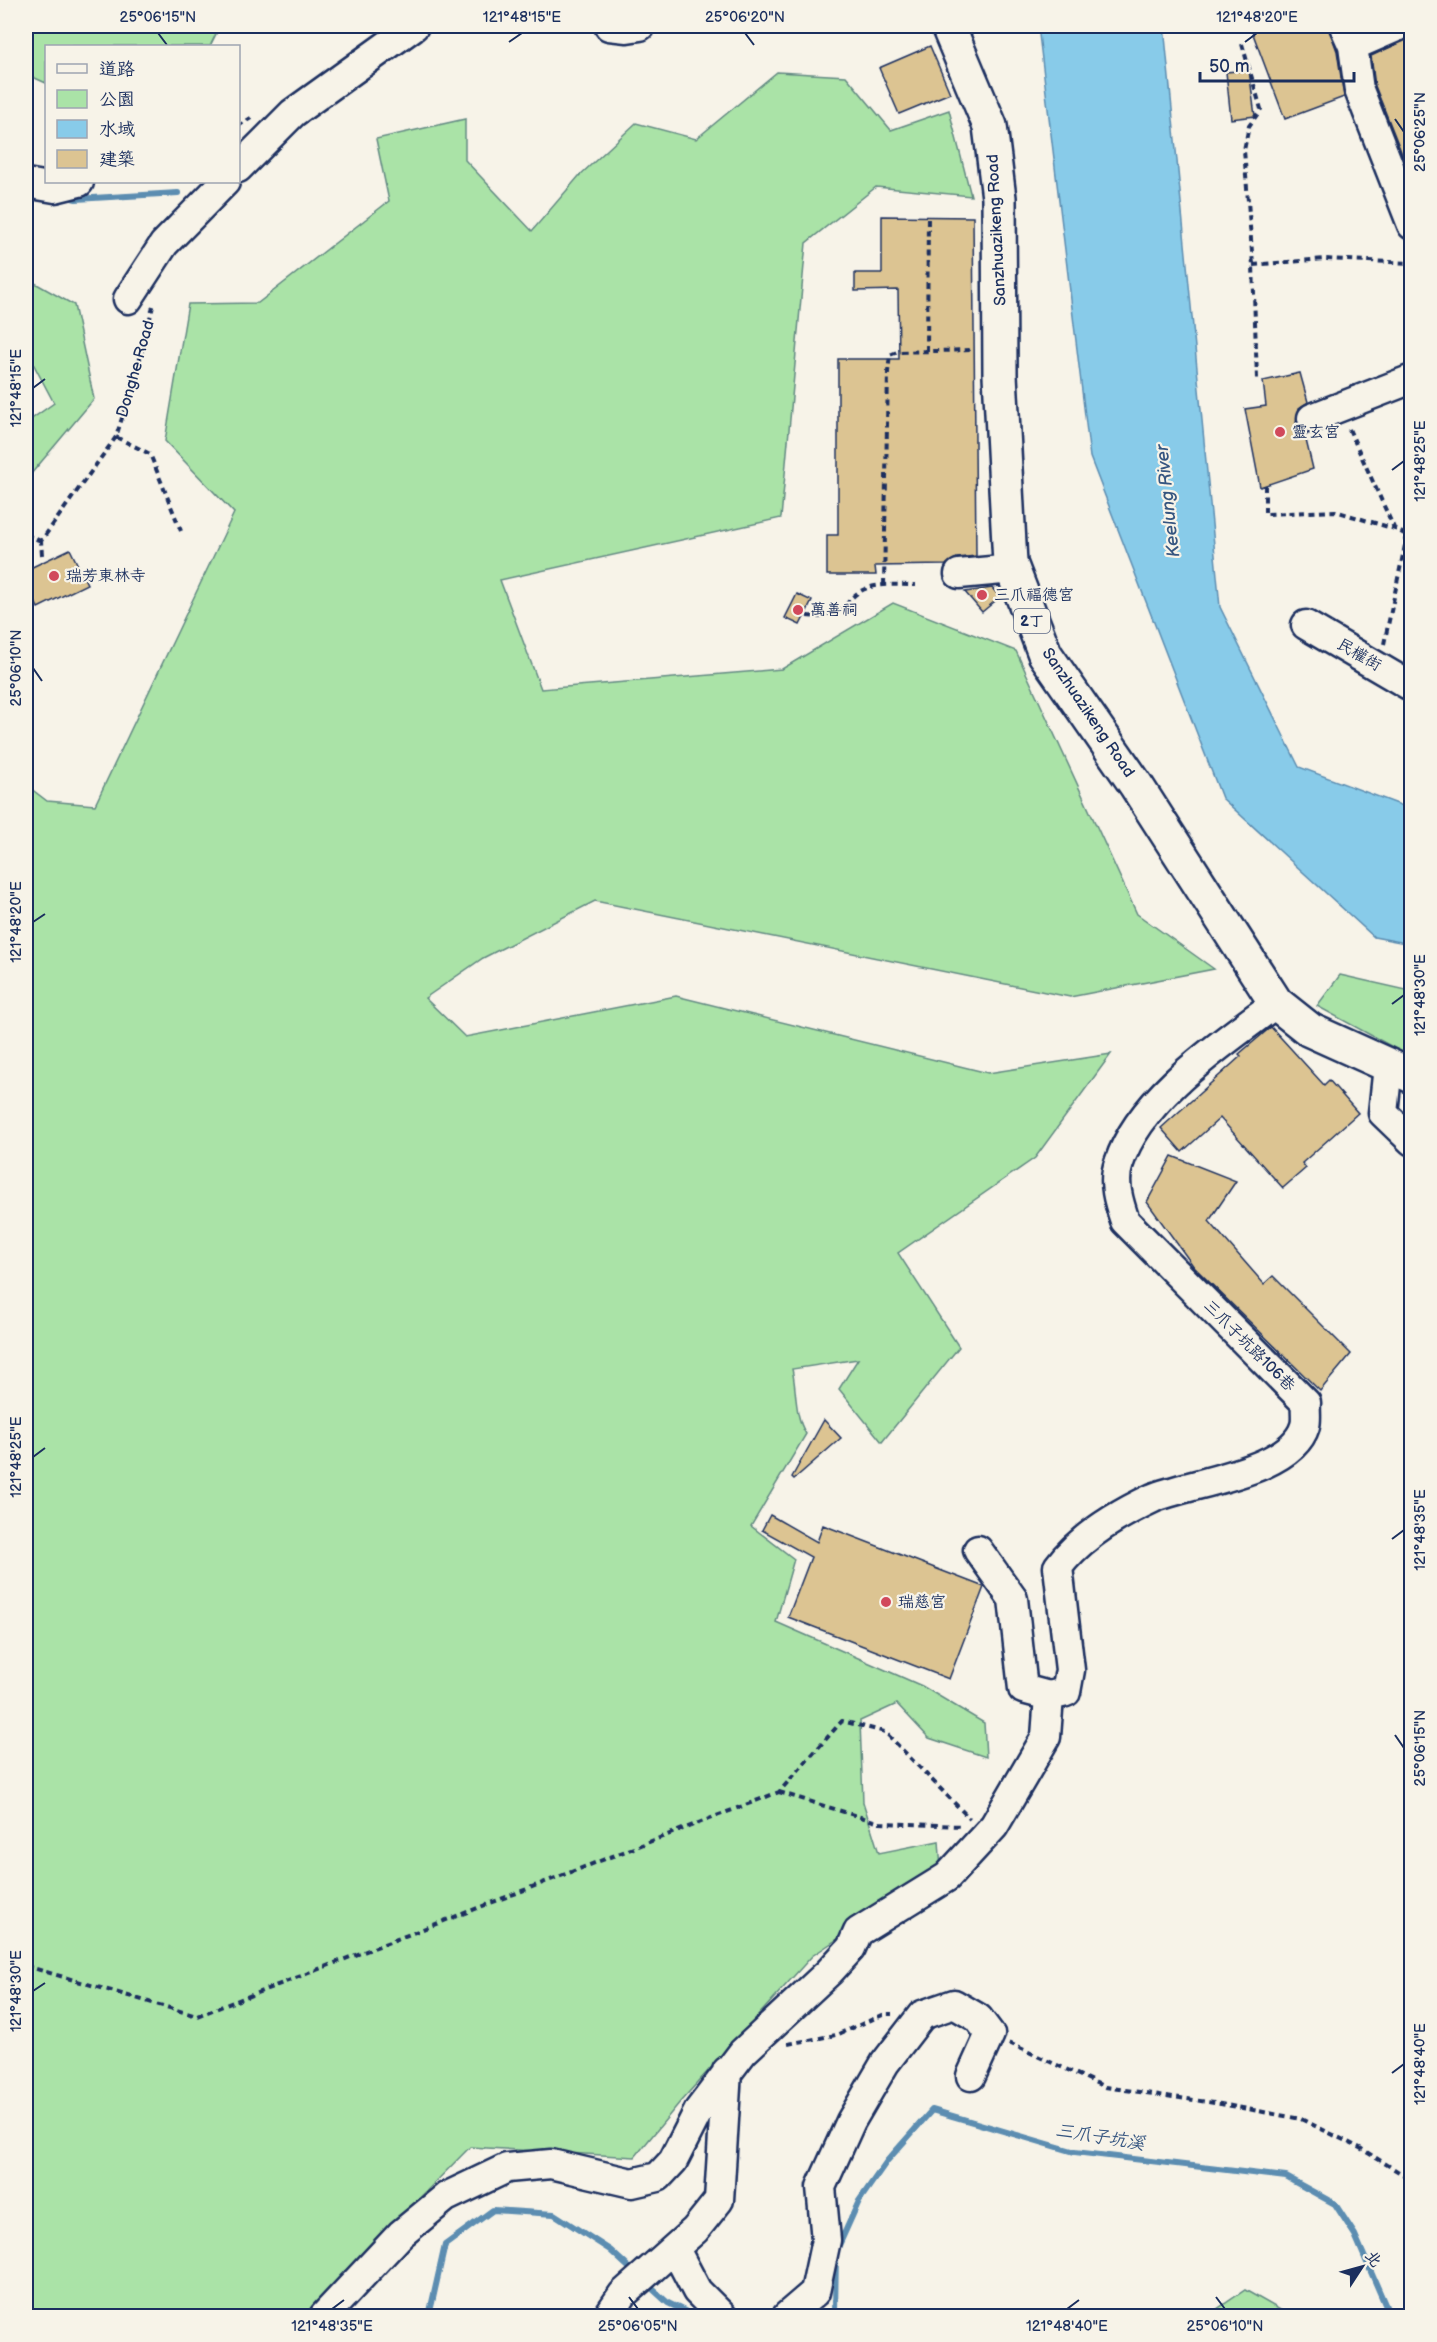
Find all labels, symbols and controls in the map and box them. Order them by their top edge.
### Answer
text: 25°06'15"N [120,8,196,27]
text: 121°48'15"E [483,8,561,27]
text: 25°06'20"N [705,8,785,27]
text: 121°48'20"E [1216,8,1298,27]
legend [45,45,240,183]
scale bar [1200,45,1354,83]
text: 50 m [1209,56,1250,77]
text: 道路 [99,59,135,80]
text: 公園 [99,89,135,110]
text: 25°06'25"N [1411,92,1430,172]
text: 水域 [99,119,135,140]
text: 建築 [99,149,135,170]
street label: Sanzhuazikeng Road [984,154,1010,306]
street label: Donghe Road [113,318,159,420]
text: 121°48'15"E [7,349,26,427]
text: 121°48'25"E [1411,420,1430,502]
place label: 靈玄宮 [1292,423,1340,442]
marker: 靈玄宮 [1273,425,1287,439]
water label: Keelung River [1151,442,1184,558]
place label: 瑞芳東林寺 [66,567,146,586]
marker: 瑞芳東林寺 [47,569,61,583]
place label: 三爪福德宮 [994,586,1074,605]
marker: 三爪福德宮 [975,588,989,602]
place label: 萬善祠 [810,601,858,620]
marker: 萬善祠 [791,603,805,617]
road number: 2丁 [1014,609,1050,633]
text: 25°06'10"N [7,629,26,707]
street label: 民權街 [1333,635,1385,675]
street label: Sanzhuazikeng Road [1038,645,1138,781]
text: 121°48'20"E [7,881,26,963]
text: 121°48'30"E [1411,954,1430,1036]
street label: 三爪子坑路106巷 [1199,1296,1299,1396]
text: 121°48'25"E [7,1416,26,1498]
text: 121°48'35"E [1411,1489,1430,1571]
place label: 瑞慈宮 [898,1593,946,1612]
marker: 瑞慈宮 [879,1595,893,1609]
text: 25°06'15"N [1411,1710,1430,1786]
text: 121°48'30"E [7,1950,26,2032]
text: 121°48'40"E [1411,2023,1430,2105]
water label: 三爪子坑溪 [1054,2120,1147,2155]
north arrow [1332,2237,1392,2297]
text: 北 [1361,2247,1385,2271]
text: 121°48'35"E [291,2317,373,2336]
text: 25°06'05"N [598,2317,678,2336]
text: 121°48'40"E [1026,2317,1108,2336]
text: 25°06'10"N [1186,2317,1264,2336]

